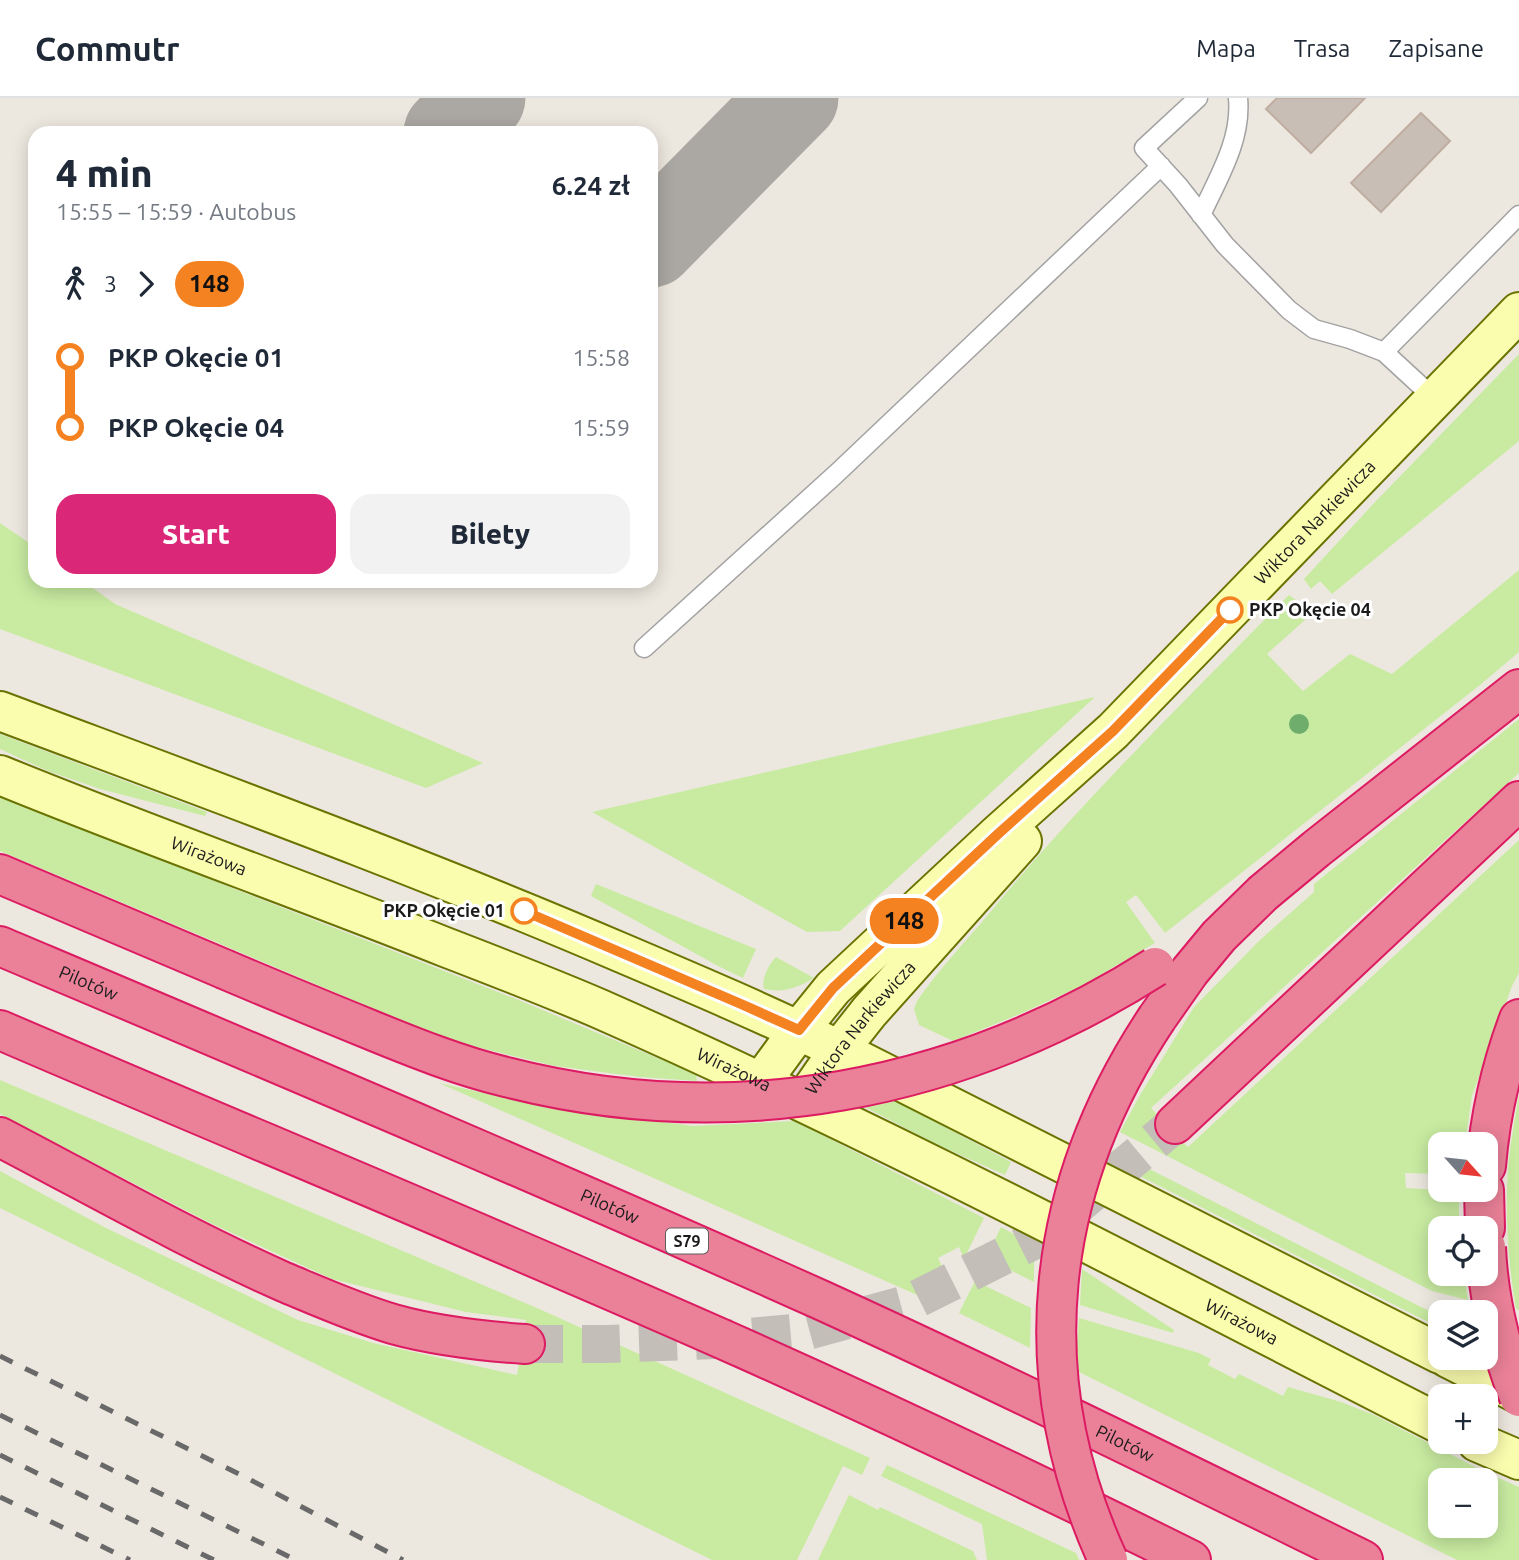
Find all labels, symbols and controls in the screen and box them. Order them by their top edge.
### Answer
text: Commutr [35,30,180,67]
text: Mapa [1196,35,1256,62]
text: Trasa [1294,35,1350,62]
text: Zapisane [1388,35,1484,62]
text: 4 min [56,152,153,194]
text: 6.24 zł [552,171,630,200]
text: 15:55 – 15:59 · Autobus [56,199,296,224]
icon: walk [56,265,94,303]
icon: forward [127,265,165,303]
text: 148 [189,270,230,297]
text: 3 [104,271,117,296]
text: PKP Okęcie 01 [108,343,284,372]
text: 15:58 [572,345,630,370]
text: PKP Okęcie 04 [108,413,284,442]
text: 15:59 [572,415,630,440]
street label: Wiktora Narkiewicza [1250,456,1379,588]
button: Start [56,494,336,574]
button: Bilety [350,494,630,574]
marker: PKP Okęcie 04 [1217,597,1243,623]
place label: PKP Okęcie 04 [1249,599,1371,620]
street label: Wirażowa [168,832,250,879]
marker: PKP Okęcie 01 [511,898,537,924]
line badge: 148 [864,898,944,944]
place label: PKP Okęcie 01 [383,900,505,921]
text: 148 [884,907,924,934]
street label: Wiktora Narkiewicza [801,956,919,1098]
street label: Pilotów [56,961,121,1004]
street label: Wirażowa [694,1043,774,1095]
north arrow [1428,1132,1498,1202]
map controls [1428,1132,1498,1538]
street label: Pilotów [578,1184,642,1227]
button: locate [1428,1216,1498,1286]
road number: S79 [666,1228,708,1254]
street label: Wirażowa [1202,1294,1282,1348]
button: layers [1428,1300,1498,1370]
button: + [1428,1384,1498,1454]
street label: Pilotów [1093,1420,1157,1465]
button: − [1428,1468,1498,1538]

